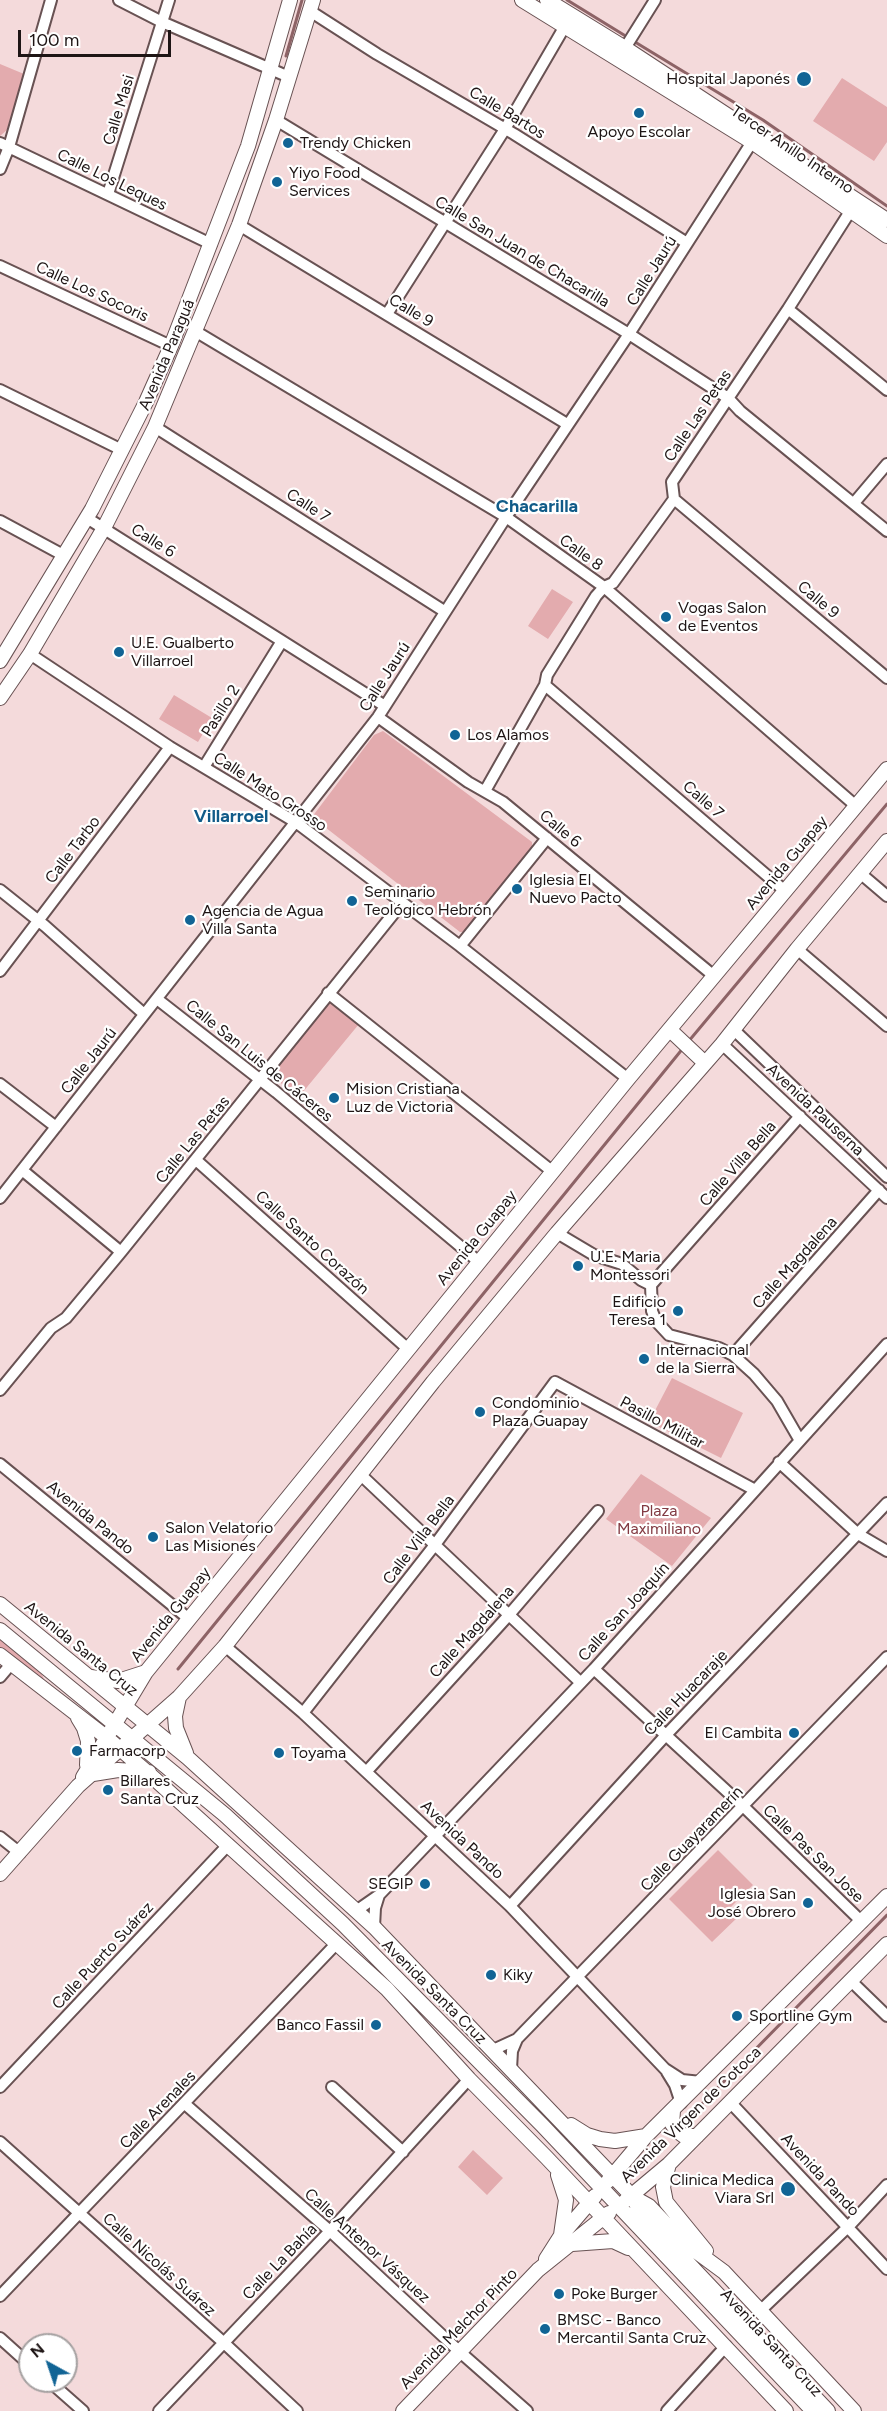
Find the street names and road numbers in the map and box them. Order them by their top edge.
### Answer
street label: Calle Masi [99,73,139,147]
street label: Calle Bartos [465,83,549,143]
street label: Tercer Anillo Interno [727,102,857,198]
street label: Calle Los Leques [54,145,170,215]
street label: Calle San Juan de Chacarilla [431,192,613,312]
street label: Calle Jaurú [623,232,681,310]
street label: Calle Los Socoris [33,258,151,326]
street label: Calle 9 [385,290,437,332]
street label: Avenida Paraguá [135,297,199,413]
street label: Calle Las Petas [660,366,736,466]
street label: Calle 7 [283,485,333,527]
street label: Calle 6 [127,520,179,562]
street label: Calle 8 [555,531,607,575]
street label: Calle 9 [793,577,843,623]
street label: Calle Jaurú [355,639,415,715]
street label: Pasillo 2 [198,681,244,741]
street label: Calle Mato Grosso [210,748,330,836]
street label: Calle 7 [679,777,727,823]
street label: Calle 6 [535,806,585,852]
street label: Calle Tarbo [41,812,105,888]
street label: Avenida Guapay [742,812,832,914]
street label: Calle San Luis de Cáceres [182,996,336,1126]
street label: Calle Jaurú [57,1024,121,1098]
street label: Avenida Pauserna [762,1060,868,1160]
street label: Calle Las Petas [152,1092,234,1188]
street label: Calle Villa Bella [696,1117,780,1211]
street label: Calle Santo Corazón [251,1187,373,1299]
street label: Avenida Guapay [433,1187,521,1289]
street label: Calle Magdalena [749,1213,841,1313]
street label: Pasillo Militar [617,1393,707,1453]
street label: Avenida Pando [43,1477,137,1559]
street label: Calle Villa Bella [379,1491,459,1589]
street label: Calle San Joaquín [574,1558,674,1666]
street label: Avenida Guapay [127,1564,215,1666]
street label: Calle Magdalena [426,1582,518,1682]
street label: Avenida Santa Cruz [20,1597,142,1701]
street label: Calle Huacaraje [640,1646,732,1740]
street label: Calle Guayaramerín [637,1782,747,1896]
street label: Avenida Pando [417,1797,507,1883]
street label: Calle Pas San Jose [759,1801,867,1907]
street label: Calle Puerto Suárez [48,1898,158,2014]
street label: Avenida Santa Cruz [378,1936,490,2048]
street label: Avenida Virgen de Cotoca [617,2043,765,2187]
street label: Calle Arenales [116,2067,200,2153]
street label: Avenida Pando [777,2130,863,2220]
street label: Calle Antenor Vásquez [300,2185,434,2307]
street label: Calle Nicolás Suárez [99,2209,219,2321]
street label: Calle La Bahía [239,2220,321,2304]
street label: Avenida Melchor Pinto [396,2264,522,2394]
street label: Avenida Santa Cruz [716,2285,826,2401]

